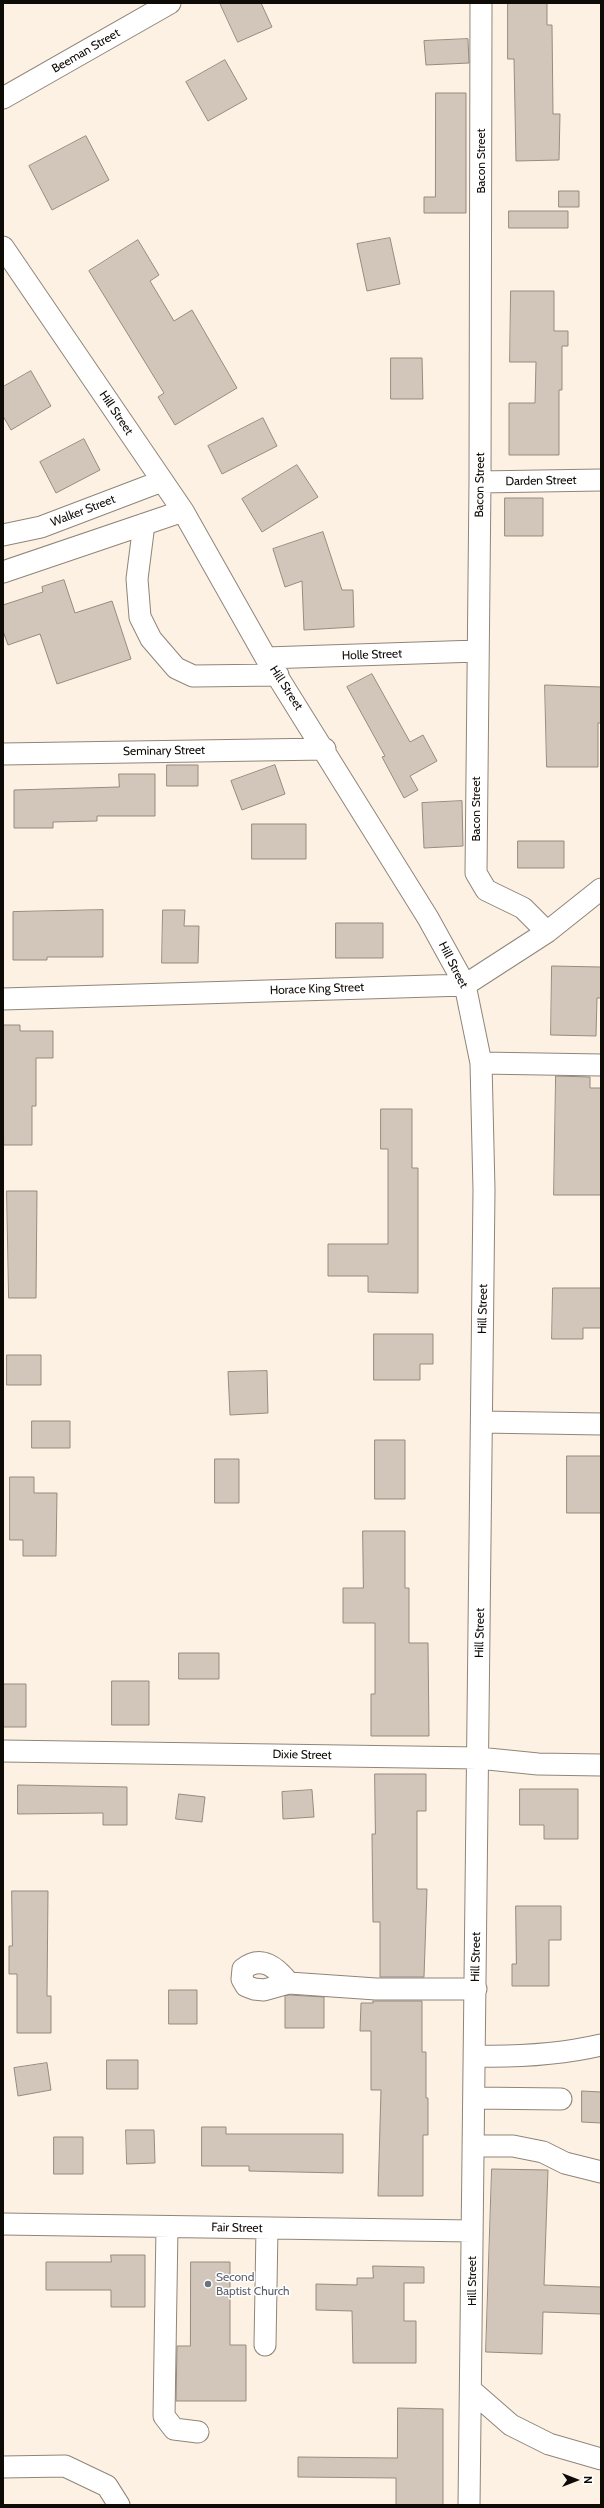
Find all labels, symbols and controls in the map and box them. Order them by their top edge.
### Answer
street label: Beeman Street [49,26,123,76]
street label: Bacon Street [474,128,488,194]
street label: Hill Street [96,388,136,438]
street label: Bacon Street [472,452,488,518]
street label: Darden Street [505,473,577,489]
street label: Walker Street [49,492,117,530]
street label: Holle Street [342,647,402,663]
street label: Hill Street [266,663,306,713]
street label: Seminary Street [123,743,205,759]
street label: Bacon Street [469,776,483,842]
street label: Hill Street [435,939,471,991]
street label: Horace King Street [270,980,364,998]
street label: Hill Street [475,1284,491,1334]
street label: Hill Street [472,1608,488,1658]
street label: Dixie Street [272,1747,332,1763]
street label: Hill Street [468,1932,484,1982]
street label: Fair Street [211,2220,263,2236]
street label: Hill Street [465,2256,479,2306]
place label: Second Baptist Church [216,2270,290,2298]
marker: Second Baptist Church [203,2279,213,2289]
north arrow [556,2460,596,2500]
text: N [581,2476,595,2484]

